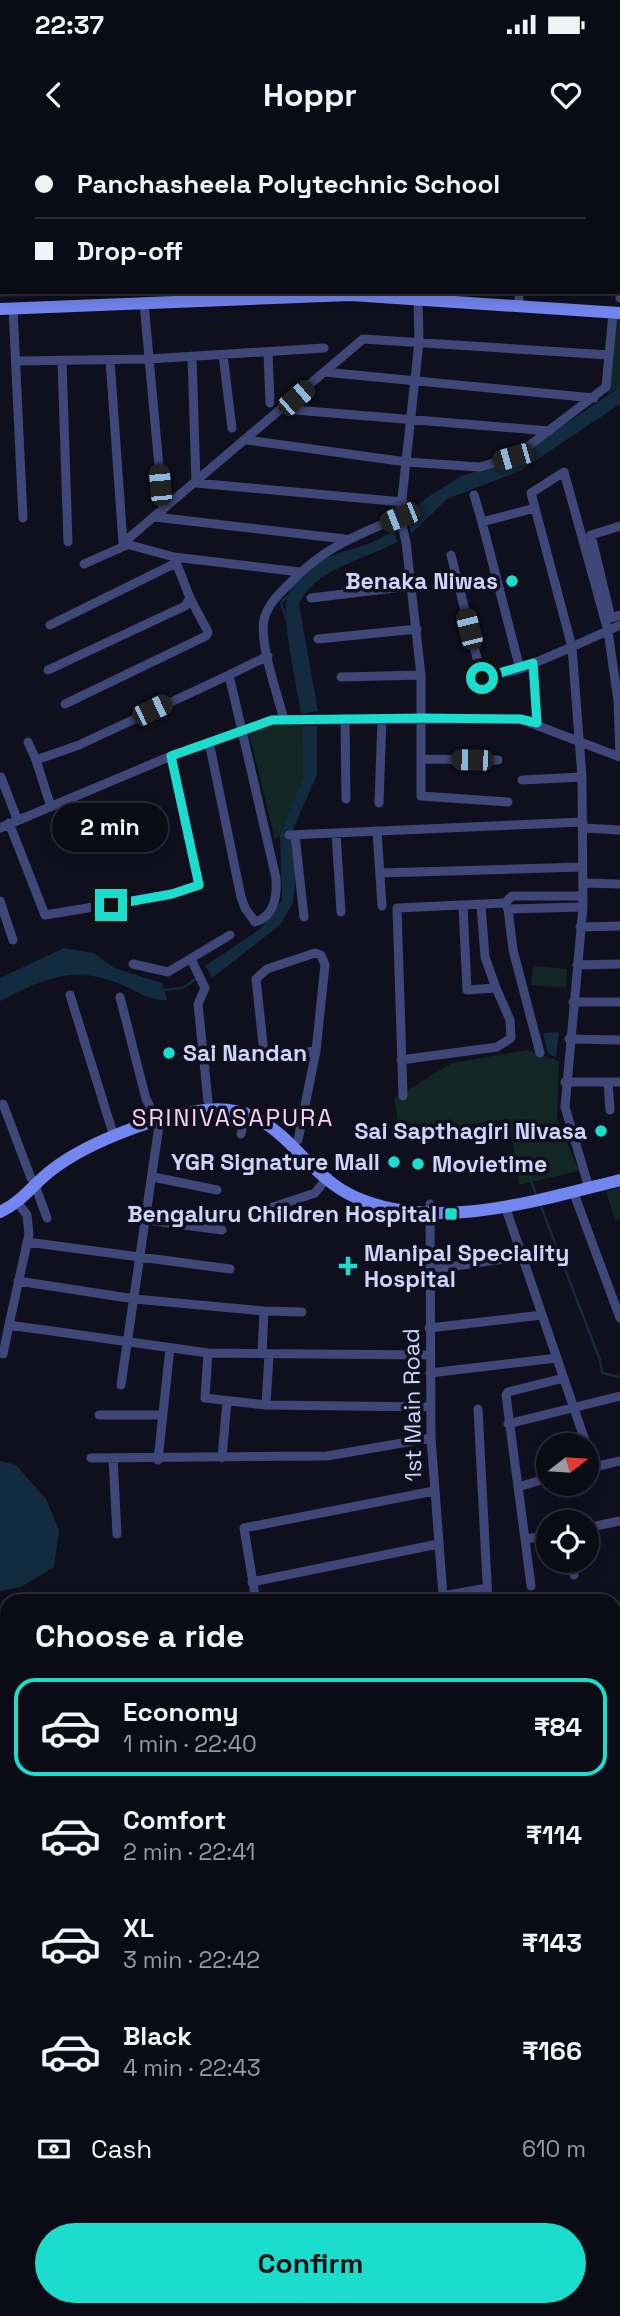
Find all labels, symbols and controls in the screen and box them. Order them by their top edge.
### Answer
text: 22:37 [35,8,104,42]
text: Hoppr [263,75,357,115]
icon: back [35,76,73,114]
icon: heart [547,76,585,114]
text: Panchasheela Polytechnic School [77,167,500,201]
text: Drop-off [77,234,183,268]
car [274,376,319,420]
car [490,441,537,473]
car [148,463,173,507]
car [377,499,424,535]
place label: Benaka Niwas [345,566,498,596]
marker: Benaka Niwas [504,573,520,589]
car [454,606,485,652]
route start [466,662,498,694]
car [129,691,176,729]
car [451,749,494,771]
callout: 2 min [53,804,169,852]
text: 2 min [80,812,140,842]
route end [95,889,127,921]
place label: Sai Nandan [183,1038,307,1068]
marker: Sai Nandan [161,1045,177,1061]
district label: SRINIVASAPURA [132,1102,334,1133]
place label: Sai Sapthagiri Nivasa [354,1116,587,1146]
marker: Sai Sapthagiri Nivasa [593,1123,609,1139]
place label: YGR Signature Mall [171,1147,380,1177]
place label: Movietime [432,1149,547,1179]
marker: YGR Signature Mall [386,1154,402,1170]
marker: Movietime [410,1156,426,1172]
place label: Bengaluru Children Hospital [127,1199,437,1229]
marker: Bengaluru Children Hospital [443,1206,459,1222]
place label: Manipal Speciality Hospital [364,1238,569,1294]
marker: Manipal Speciality Hospital [338,1256,358,1276]
street label: 1st Main Road [396,1328,428,1482]
north arrow [536,1433,598,1496]
map controls [536,1433,599,1573]
button: locate [536,1510,599,1573]
text: Choose a ride [35,1616,245,1656]
text: Economy [123,1695,239,1729]
icon: car [39,1696,102,1759]
text: ₹84 [534,1710,582,1744]
text: 1 min · 22:40 [123,1729,257,1759]
text: Comfort [123,1803,226,1837]
icon: car [39,1804,102,1867]
text: ₹114 [526,1818,582,1852]
text: 2 min · 22:41 [123,1837,255,1867]
text: XL [123,1911,154,1945]
icon: car [39,1912,102,1975]
text: ₹143 [522,1926,582,1960]
text: 3 min · 22:42 [123,1945,260,1975]
text: Black [123,2019,192,2053]
icon: car [39,2020,102,2083]
text: ₹166 [522,2034,582,2068]
text: 4 min · 22:43 [123,2053,261,2083]
icon: cash [35,2130,73,2168]
text: Cash [91,2132,152,2166]
text: 610 m [522,2134,586,2164]
button: Confirm [35,2223,586,2303]

